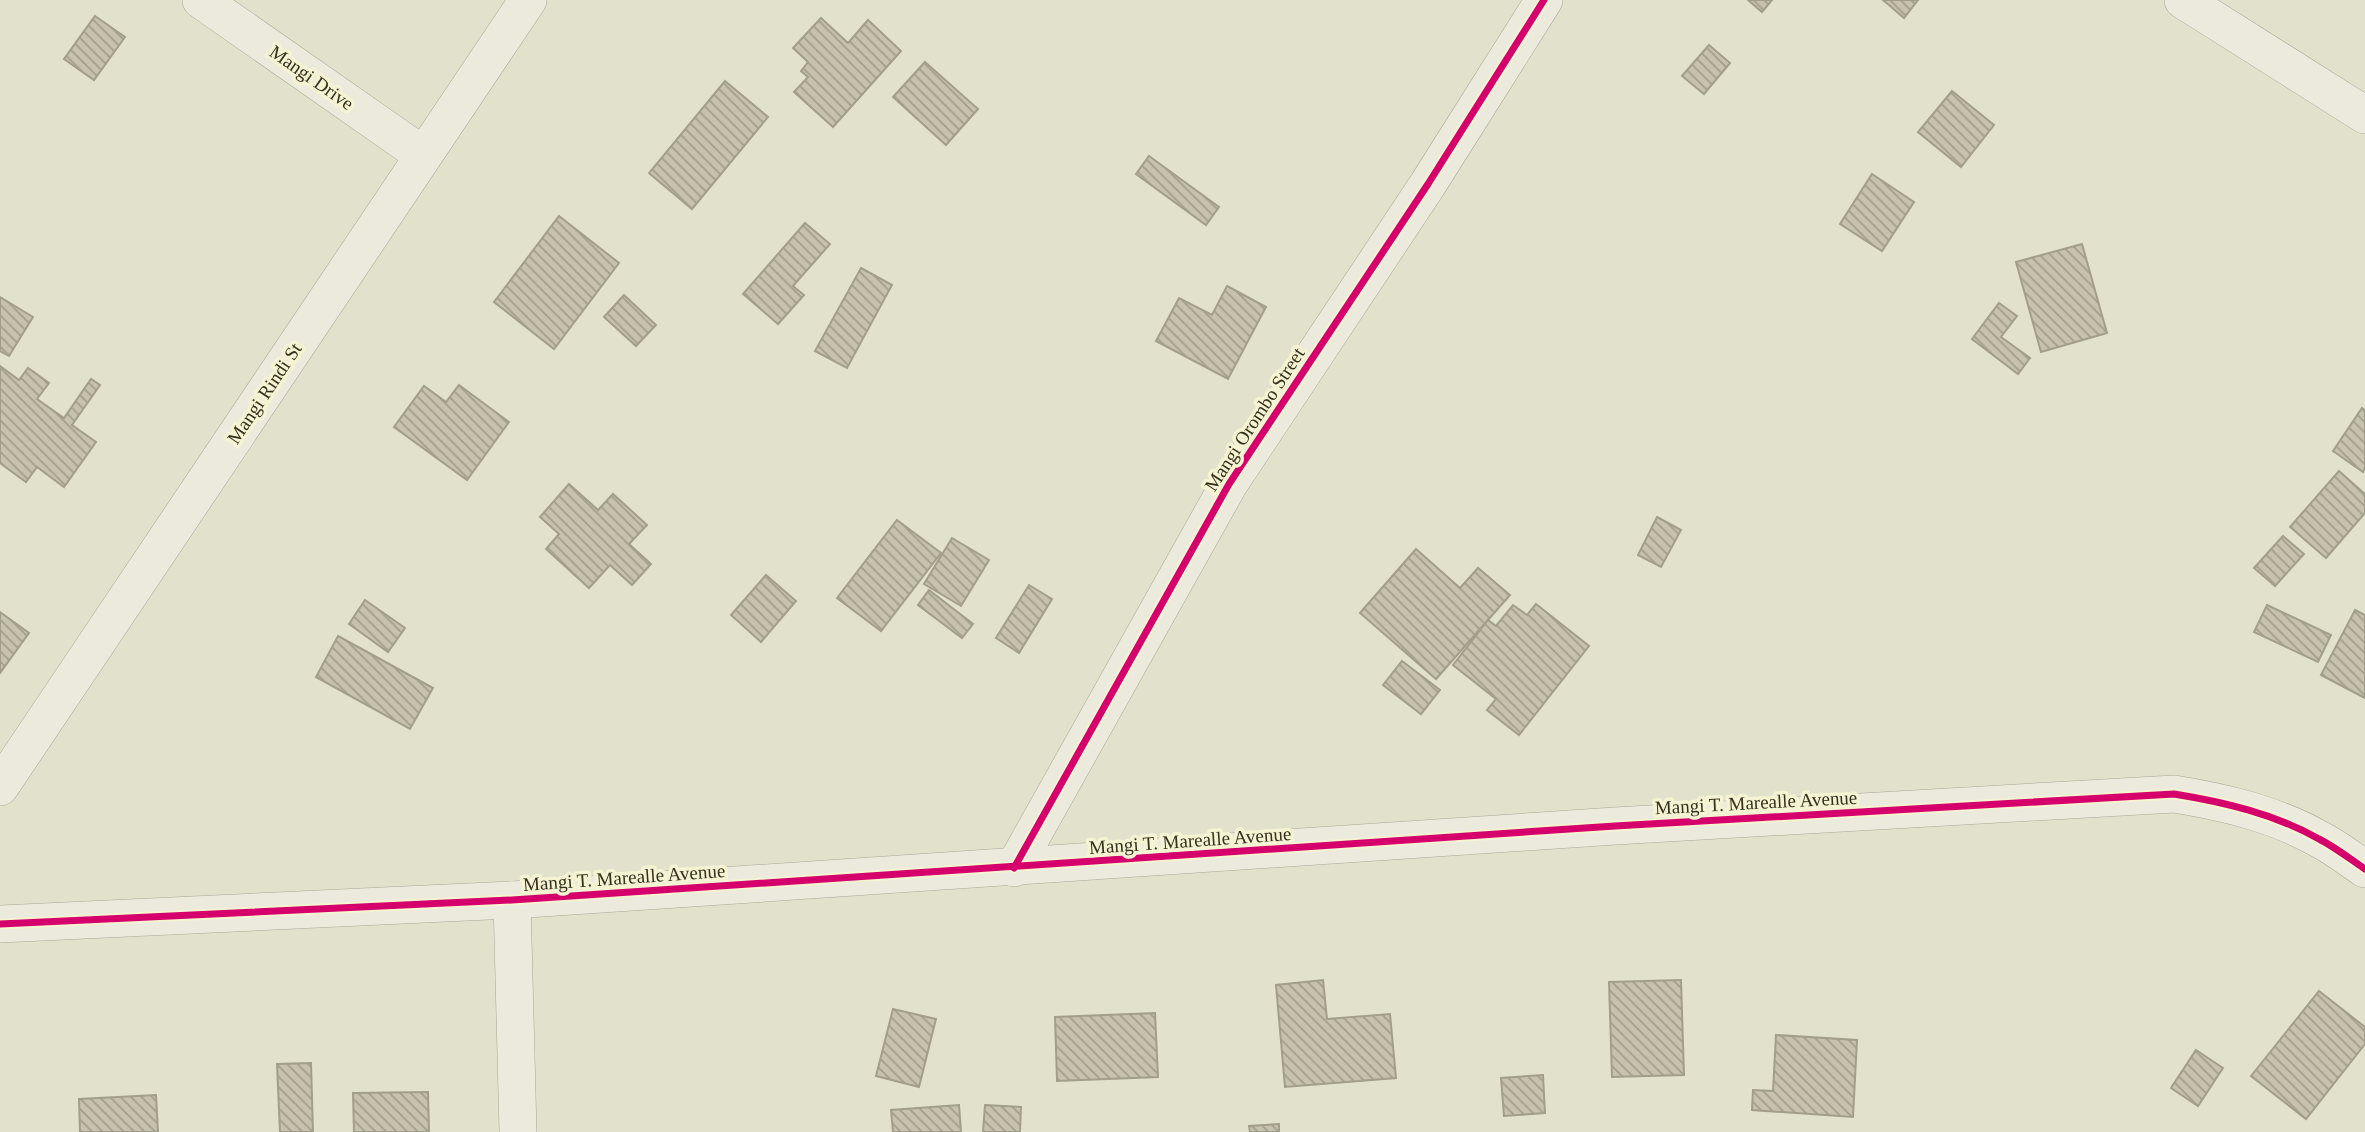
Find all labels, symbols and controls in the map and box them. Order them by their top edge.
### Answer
street label: Mangi Drive [266,41,358,114]
street label: Mangi Rindi St [223,338,306,448]
street label: Mangi Orombo Street [1200,343,1309,495]
street label: Mangi T. Marealle Avenue [1654,787,1858,818]
street label: Mangi T. Marealle Avenue [1088,823,1292,858]
street label: Mangi T. Marealle Avenue [522,860,726,895]

